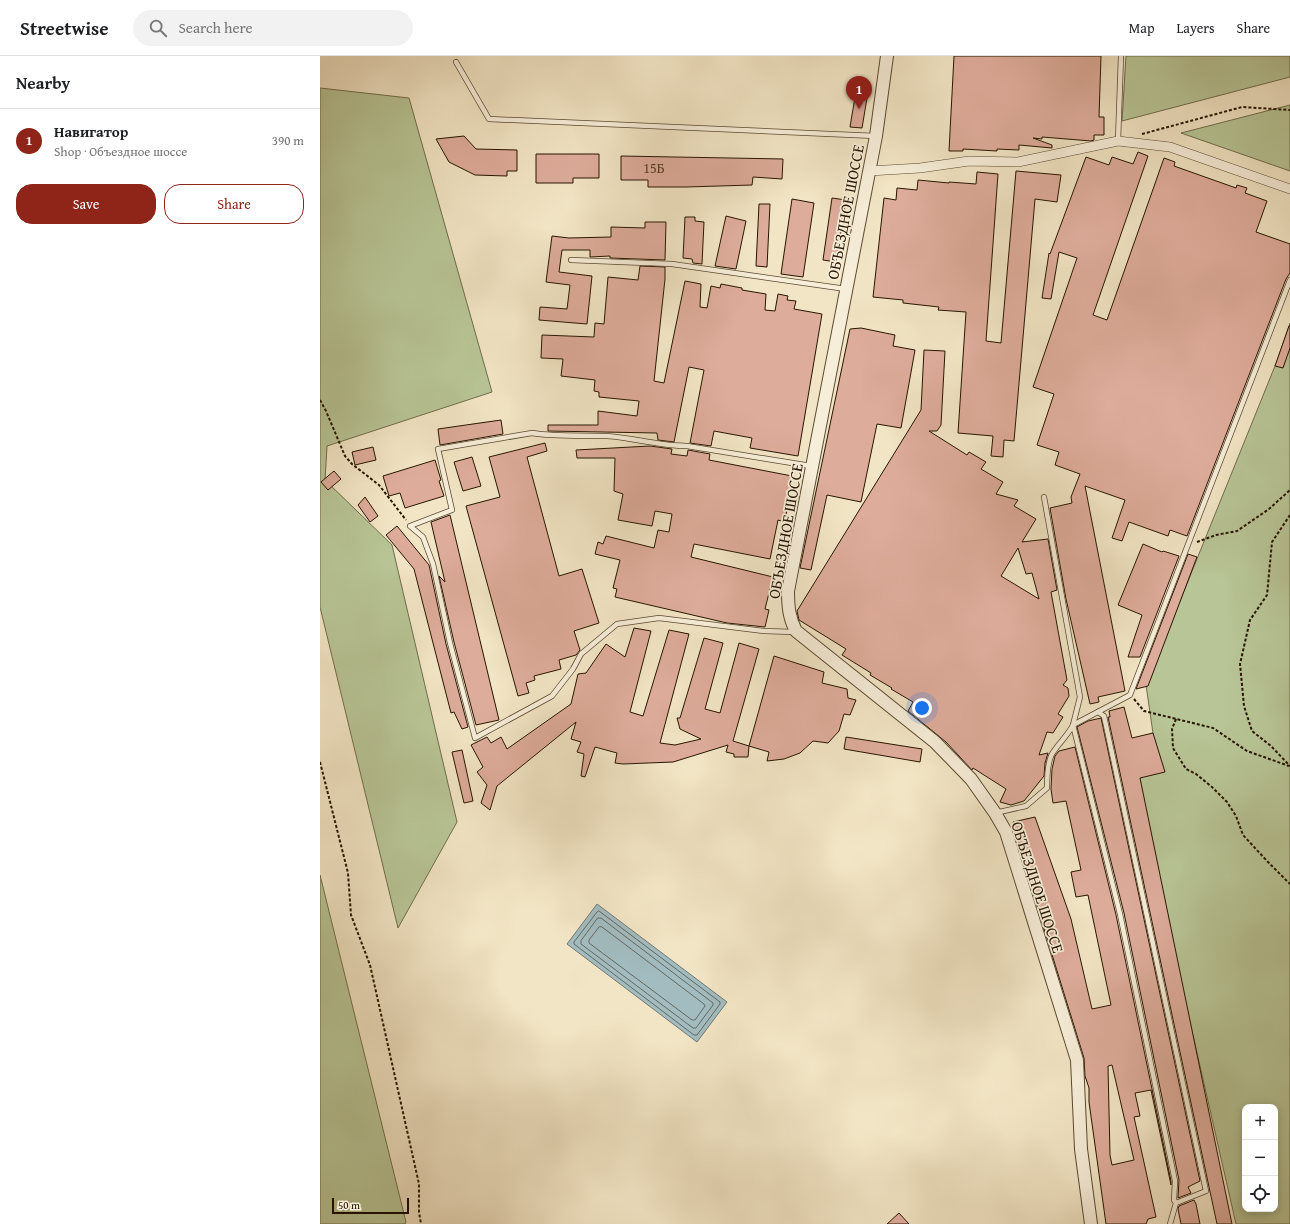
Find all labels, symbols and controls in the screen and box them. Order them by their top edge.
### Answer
search box [133,10,413,46]
text: Streetwise [20,14,109,42]
icon: search [147,17,169,39]
text: Search here [179,17,253,38]
text: Map [1129,18,1155,38]
text: Layers [1177,18,1215,38]
text: Share [1237,18,1270,38]
text: Nearby [16,70,70,95]
pin: 1 [846,76,872,109]
text: Навигатор [54,121,128,142]
text: 1 [26,131,32,150]
text: 390 m [272,131,304,150]
text: Shop · Объездное шоссе [54,142,187,161]
street label: ОБЪЕЗДНОЕ ШОССЕ [820,142,870,282]
house number: 15Б [643,158,665,178]
button: Save [16,184,156,224]
button: Share [164,184,304,224]
street label: ОБЪЕЗДНОЕ ШОССЕ [761,461,809,601]
your location [912,698,932,718]
street label: ОБЪЕЗДНОЕ ШОССЕ [1005,818,1071,956]
map controls [1242,1104,1278,1212]
button: + [1242,1104,1278,1140]
button: − [1242,1140,1278,1176]
button: locate [1242,1176,1278,1212]
scale bar [332,1196,409,1215]
text: 50 m [338,1197,360,1213]

